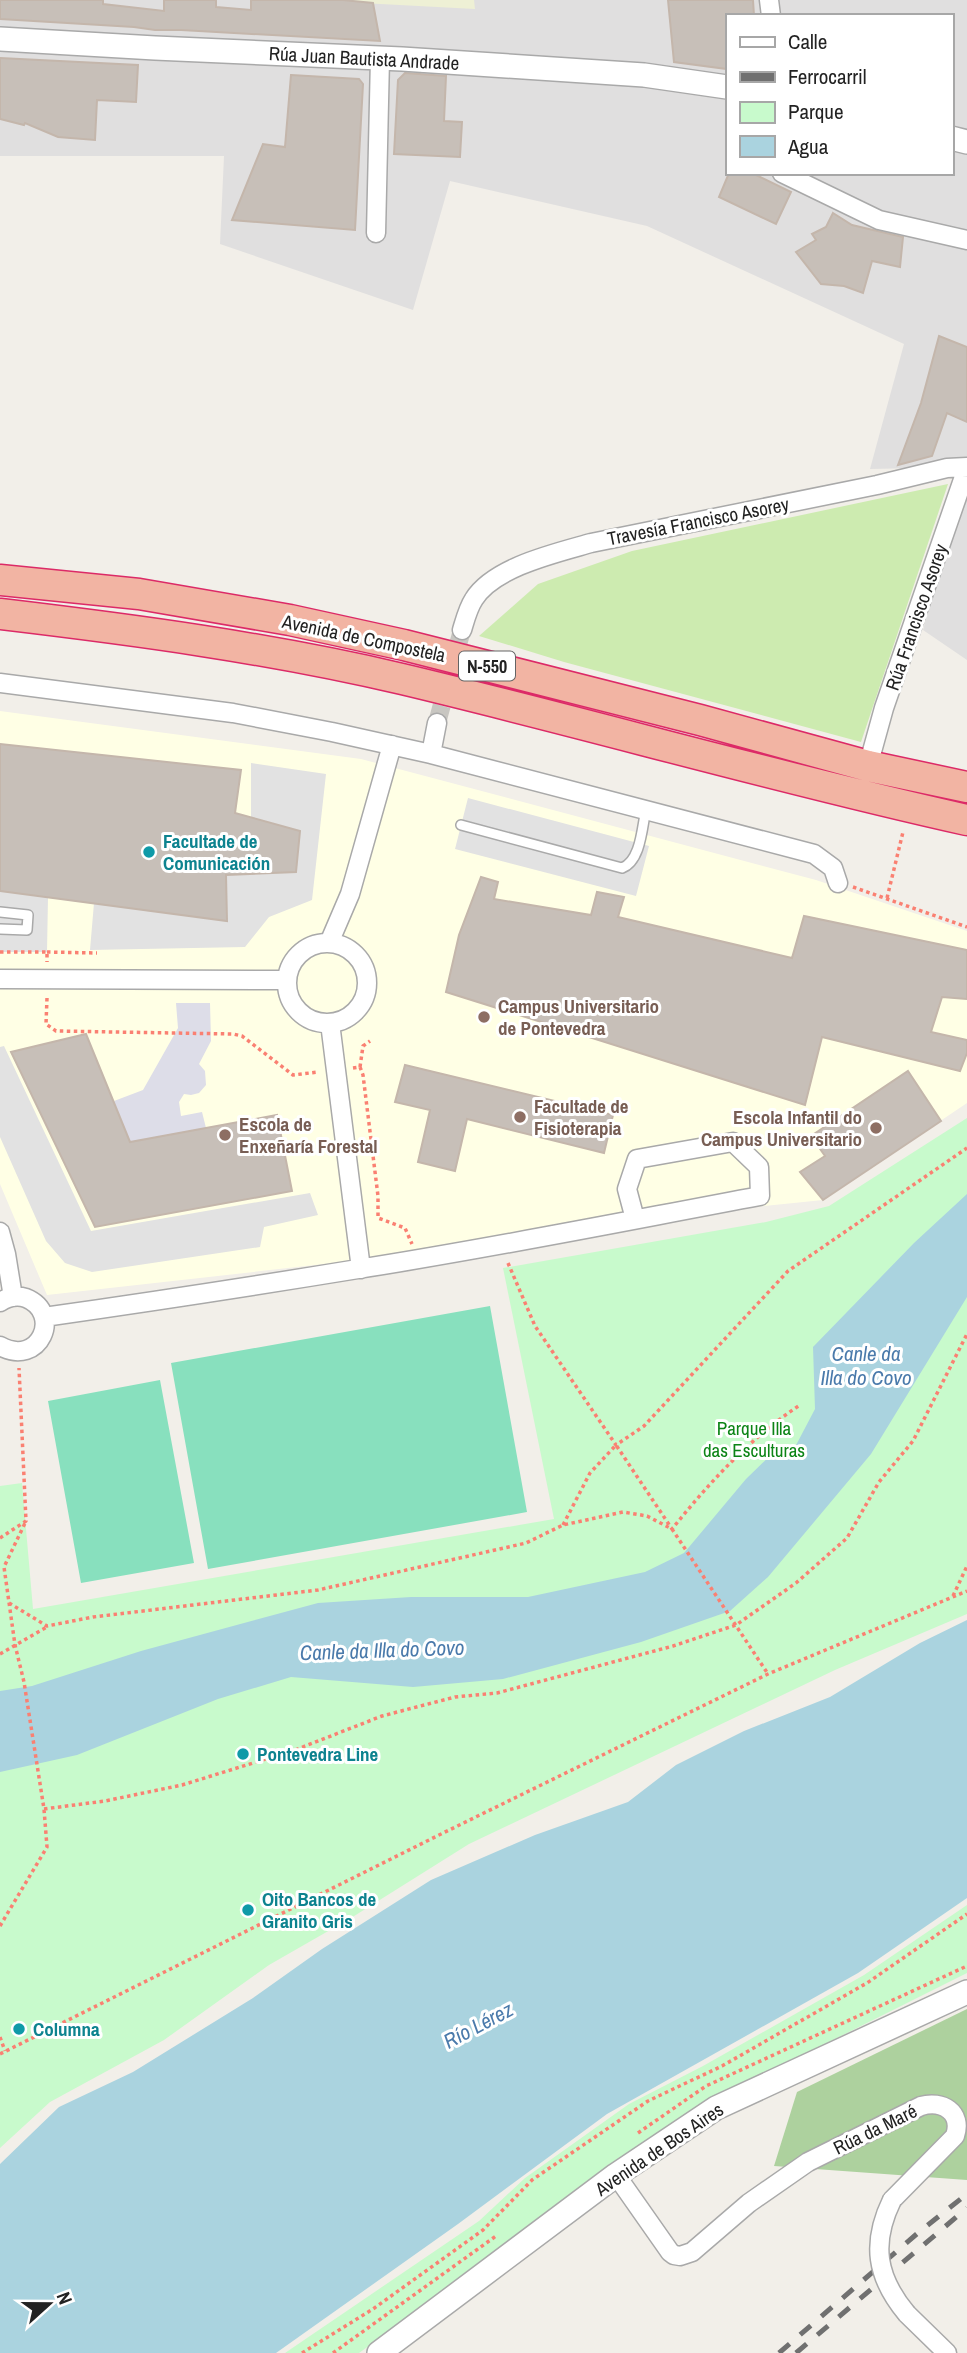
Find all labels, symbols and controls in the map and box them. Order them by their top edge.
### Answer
legend [726,14,953,175]
text: Calle [788,27,827,56]
street label: Rúa Juan Bautista Andrade [268,40,460,76]
text: Ferrocarril [788,62,867,91]
text: Parque [788,97,844,126]
text: Agua [787,132,829,161]
street label: Travesía Francisco Asorey [605,491,791,551]
street label: Rúa Francisco Asorey [879,540,953,694]
street label: Avenida de Compostela [279,608,448,668]
road number: N-550 [459,652,515,680]
place label: Facultade de Comunicación [163,828,270,876]
marker: Facultade de Comunicación [141,844,157,860]
place label: Campus Universitario de Pontevedra [498,993,659,1041]
marker: Campus Universitario de Pontevedra [476,1009,492,1025]
place label: Facultade de Fisioterapia [534,1093,629,1141]
place label: Escola Infantil do Campus Universitario [701,1104,862,1152]
marker: Facultade de Fisioterapia [512,1109,528,1125]
place label: Escola de Enxeñaría Forestal [239,1111,378,1159]
marker: Escola Infantil do Campus Universitario [868,1120,884,1136]
marker: Escola de Enxeñaría Forestal [217,1127,233,1143]
water label: Canle da Illa do Covo [821,1339,911,1392]
park label: Parque Illa das Esculturas [703,1415,805,1463]
water label: Canle da Illa do Covo [299,1633,465,1667]
place label: Pontevedra Line [257,1741,379,1767]
marker: Pontevedra Line [235,1746,251,1762]
place label: Oito Bancos de Granito Gris [262,1886,377,1934]
marker: Oito Bancos de Granito Gris [240,1902,256,1918]
water label: Río Lérez [438,1994,518,2055]
place label: Columna [33,2016,100,2042]
marker: Columna [11,2021,27,2037]
street label: Avenida de Bos Aires [589,2096,728,2202]
street label: Rúa da Maré [829,2098,921,2160]
north arrow [14,2269,84,2339]
text: N [51,2288,79,2308]

